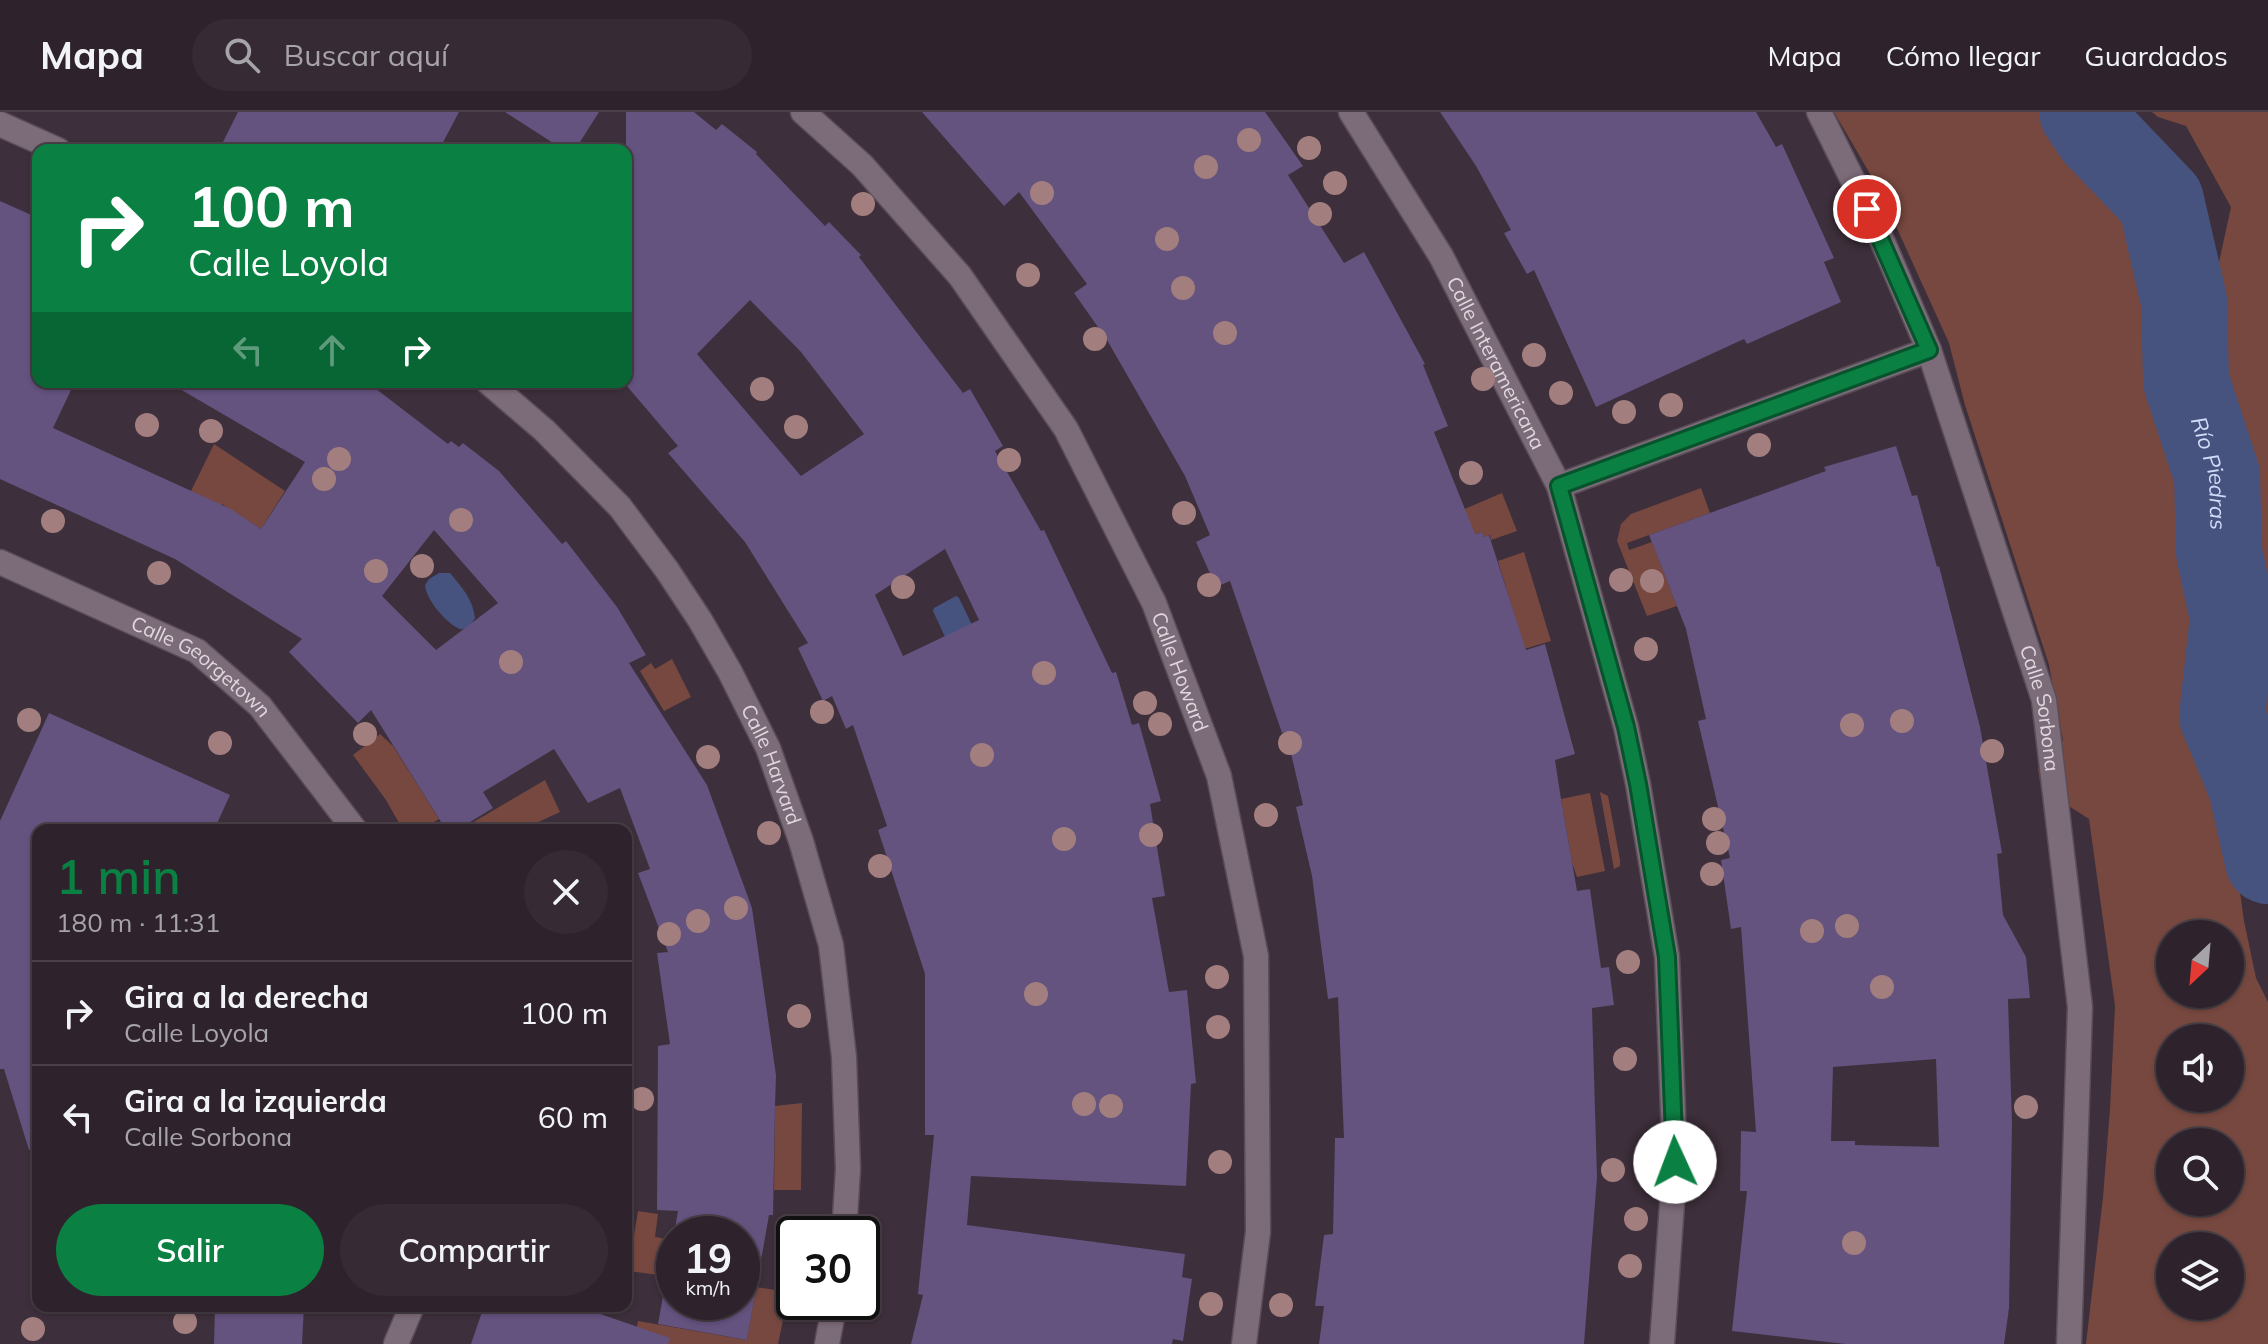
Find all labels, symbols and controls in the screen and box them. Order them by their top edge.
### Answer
search box [192,19,752,91]
text: Mapa [40,31,144,79]
icon: search [220,33,264,77]
text: Buscar aquí [284,36,448,74]
text: Mapa [1767,38,1842,73]
text: Cómo llegar [1886,38,2040,73]
text: Guardados [2084,38,2228,73]
text: 100 m [188,171,355,241]
pin [1833,175,1901,243]
icon: right [56,176,160,280]
icon: arrive [1845,187,1889,231]
text: Calle Loyola [188,240,389,285]
street label: Calle Interamericana [1442,272,1551,453]
icon: left [226,328,270,372]
icon: ahead [310,328,354,372]
icon: right [394,328,438,372]
water label: Río Piedras [2185,413,2232,530]
street label: Calle Howard [1146,608,1214,735]
street label: Calle Georgetown [127,610,277,722]
street label: Calle Sorbona [2015,641,2065,773]
street label: Calle Harvard [736,700,807,828]
text: 1 min [56,846,181,906]
button: close [524,850,608,934]
text: 180 m · 11:31 [56,906,220,939]
north arrow [2156,920,2244,1008]
map controls [2156,920,2244,1320]
text: Gira a la derecha [124,978,369,1016]
icon: right [56,991,100,1035]
text: 100 m [520,994,608,1032]
text: Calle Loyola [124,1016,269,1049]
button: sound [2156,1024,2244,1112]
text: Gira a la izquierda [124,1082,387,1120]
icon: left [56,1095,100,1139]
text: 60 m [538,1098,608,1136]
text: Calle Sorbona [124,1120,292,1153]
position arrow [1633,1120,1717,1204]
button: search [2156,1128,2244,1216]
button: Salir [56,1204,324,1296]
button: Compartir [340,1204,608,1296]
speed limit sign: 30 [776,1216,880,1320]
button: layers [2156,1232,2244,1320]
text: 19 [684,1233,732,1283]
text: km/h [685,1275,731,1300]

